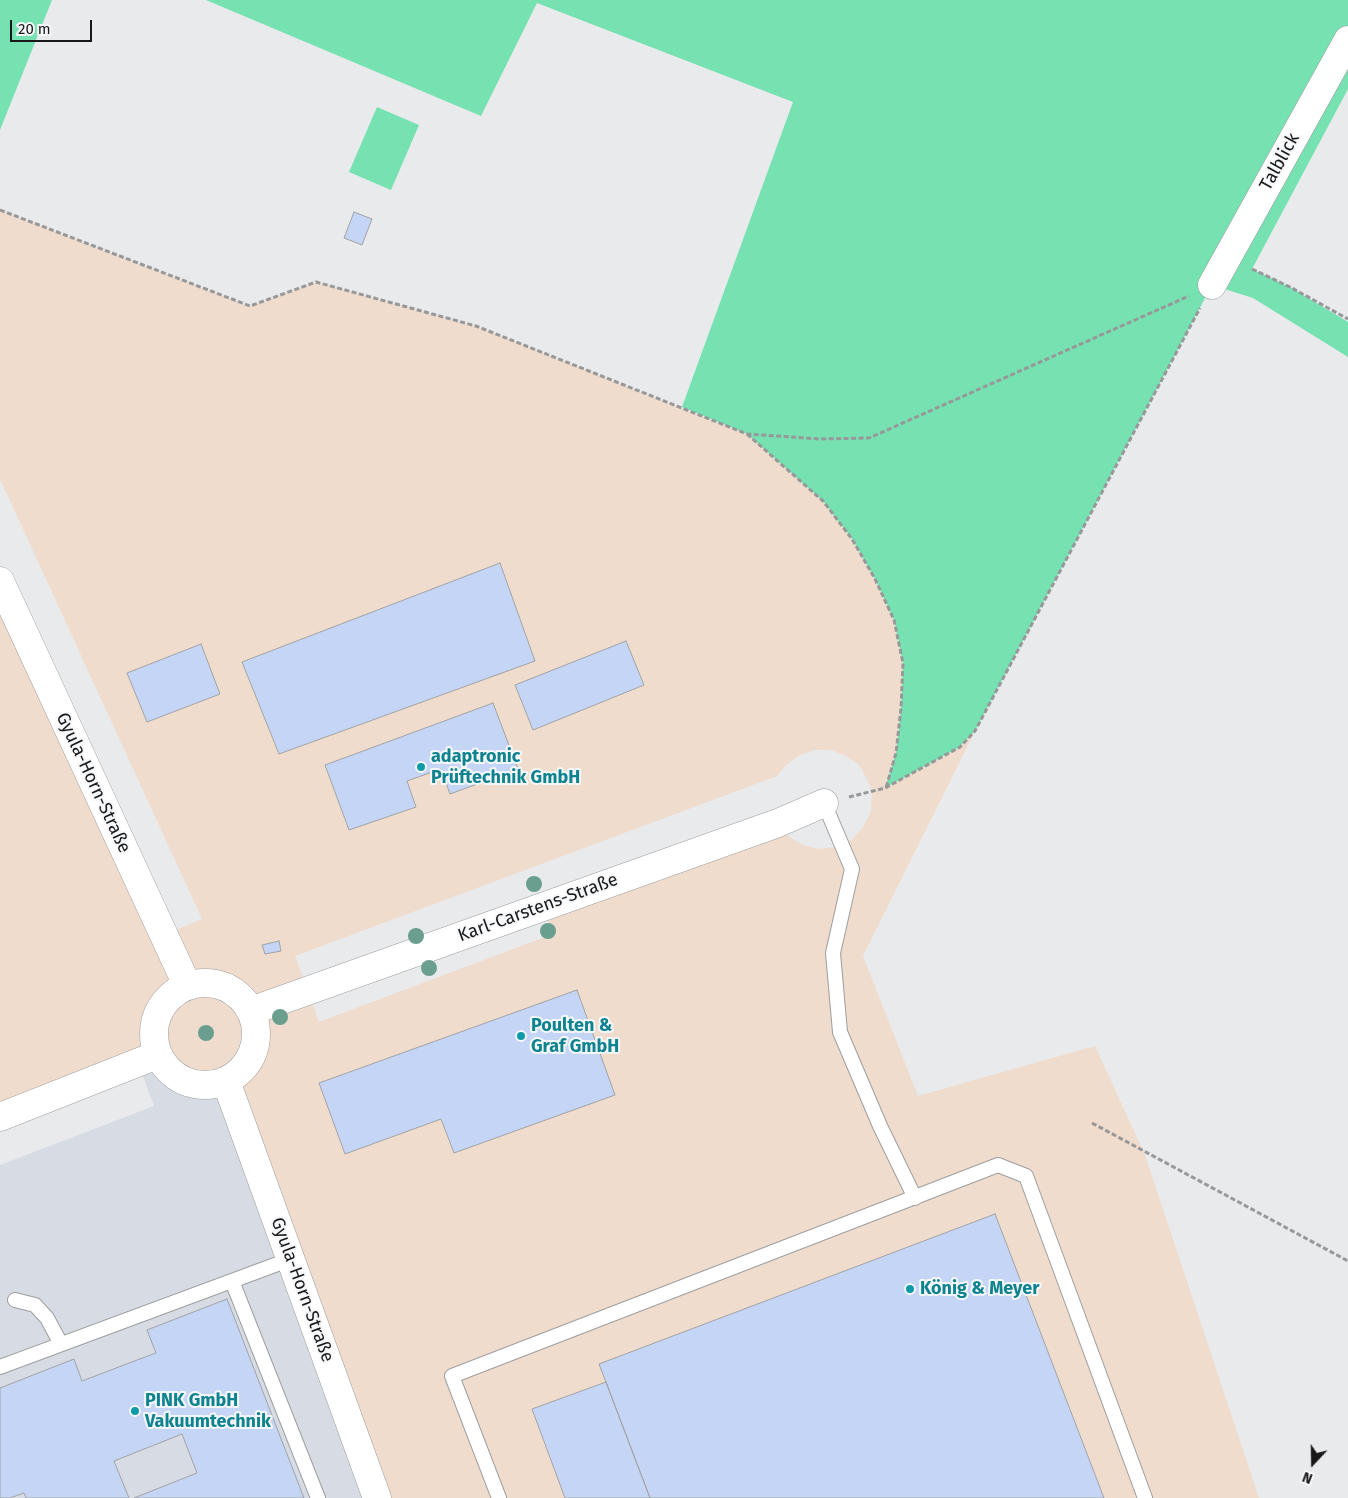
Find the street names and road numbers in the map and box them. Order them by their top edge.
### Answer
street label: Talblick [1255,130,1305,194]
street label: Gyula-Horn-Straße [51,709,135,857]
street label: Karl-Carstens-Straße [455,869,621,947]
street label: Gyula-Horn-Straße [266,1215,338,1365]

